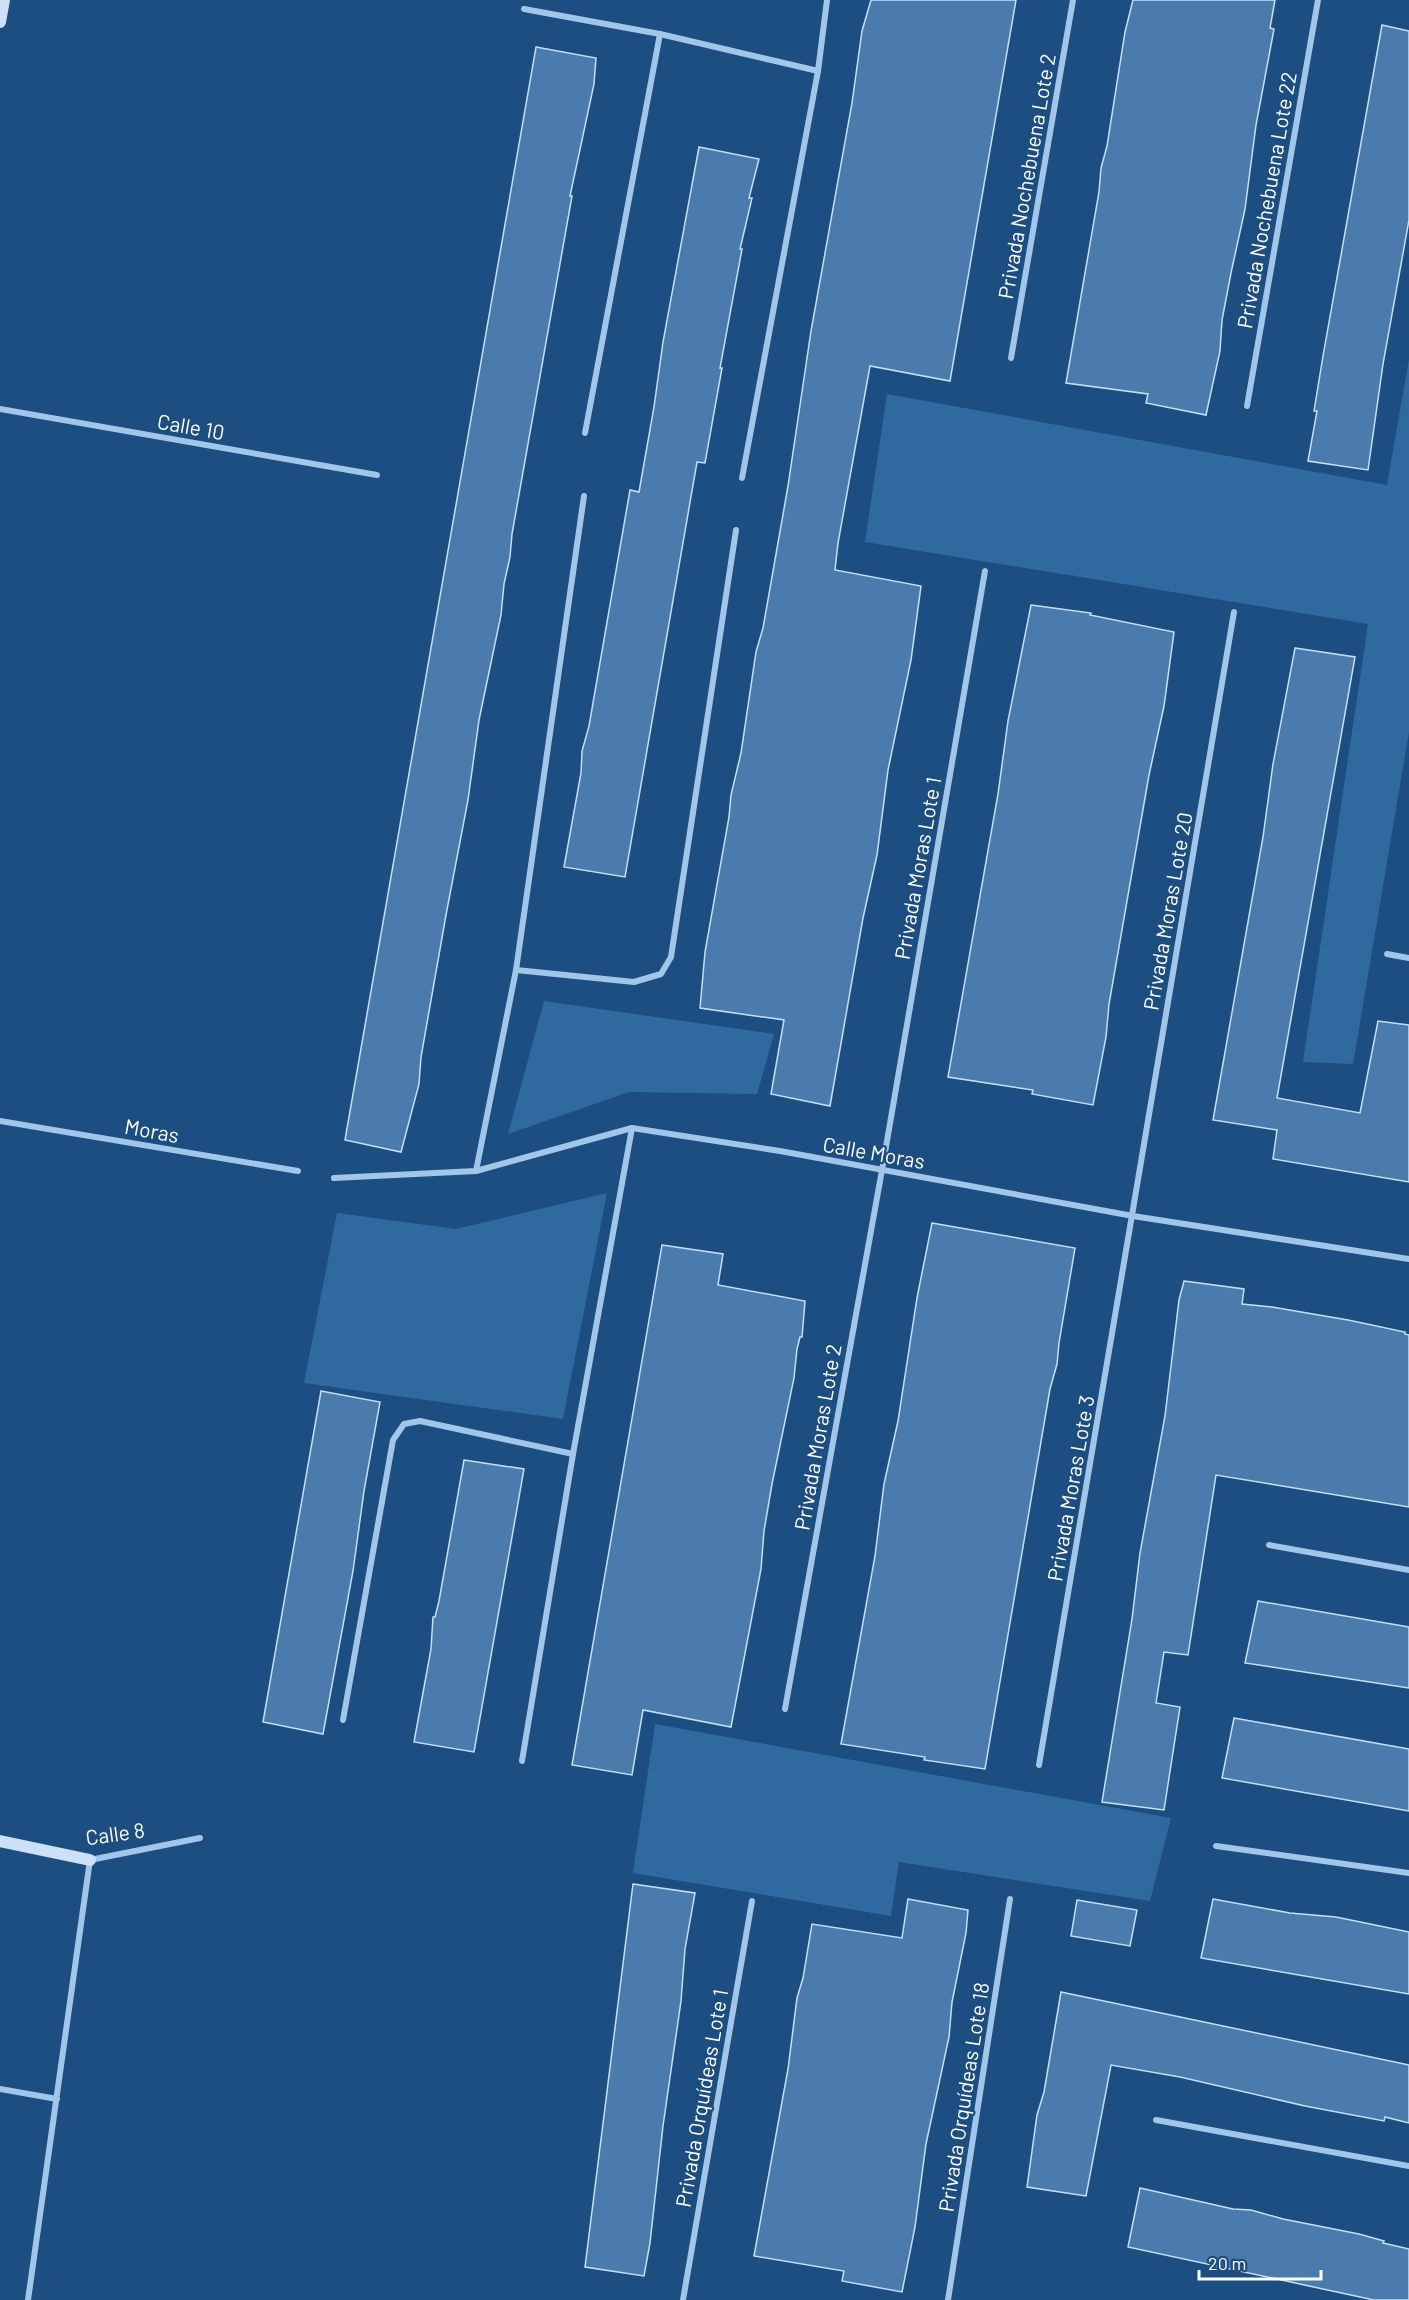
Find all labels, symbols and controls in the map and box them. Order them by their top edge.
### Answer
street label: Privada Nochebuena Lote 2 [992,51,1060,301]
street label: Privada Nochebuena Lote 22 [1231,70,1301,330]
street label: Calle 10 [156,408,226,444]
street label: Privada Moras Lote 1 [889,775,945,961]
street label: Privada Moras Lote 20 [1137,810,1197,1012]
street label: Moras [123,1113,181,1147]
street label: Calle Moras [821,1131,927,1173]
street label: Privada Moras Lote 2 [788,1342,846,1532]
street label: Privada Moras Lote 3 [1041,1393,1099,1583]
street label: Calle 8 [84,1816,146,1850]
street label: Privada Orquídeas Lote 18 [933,1981,993,2213]
street label: Privada Orquídeas Lote 1 [670,1987,732,2209]
scale bar [1199,2243,1320,2281]
text: 20 m [1208,2252,1246,2274]

